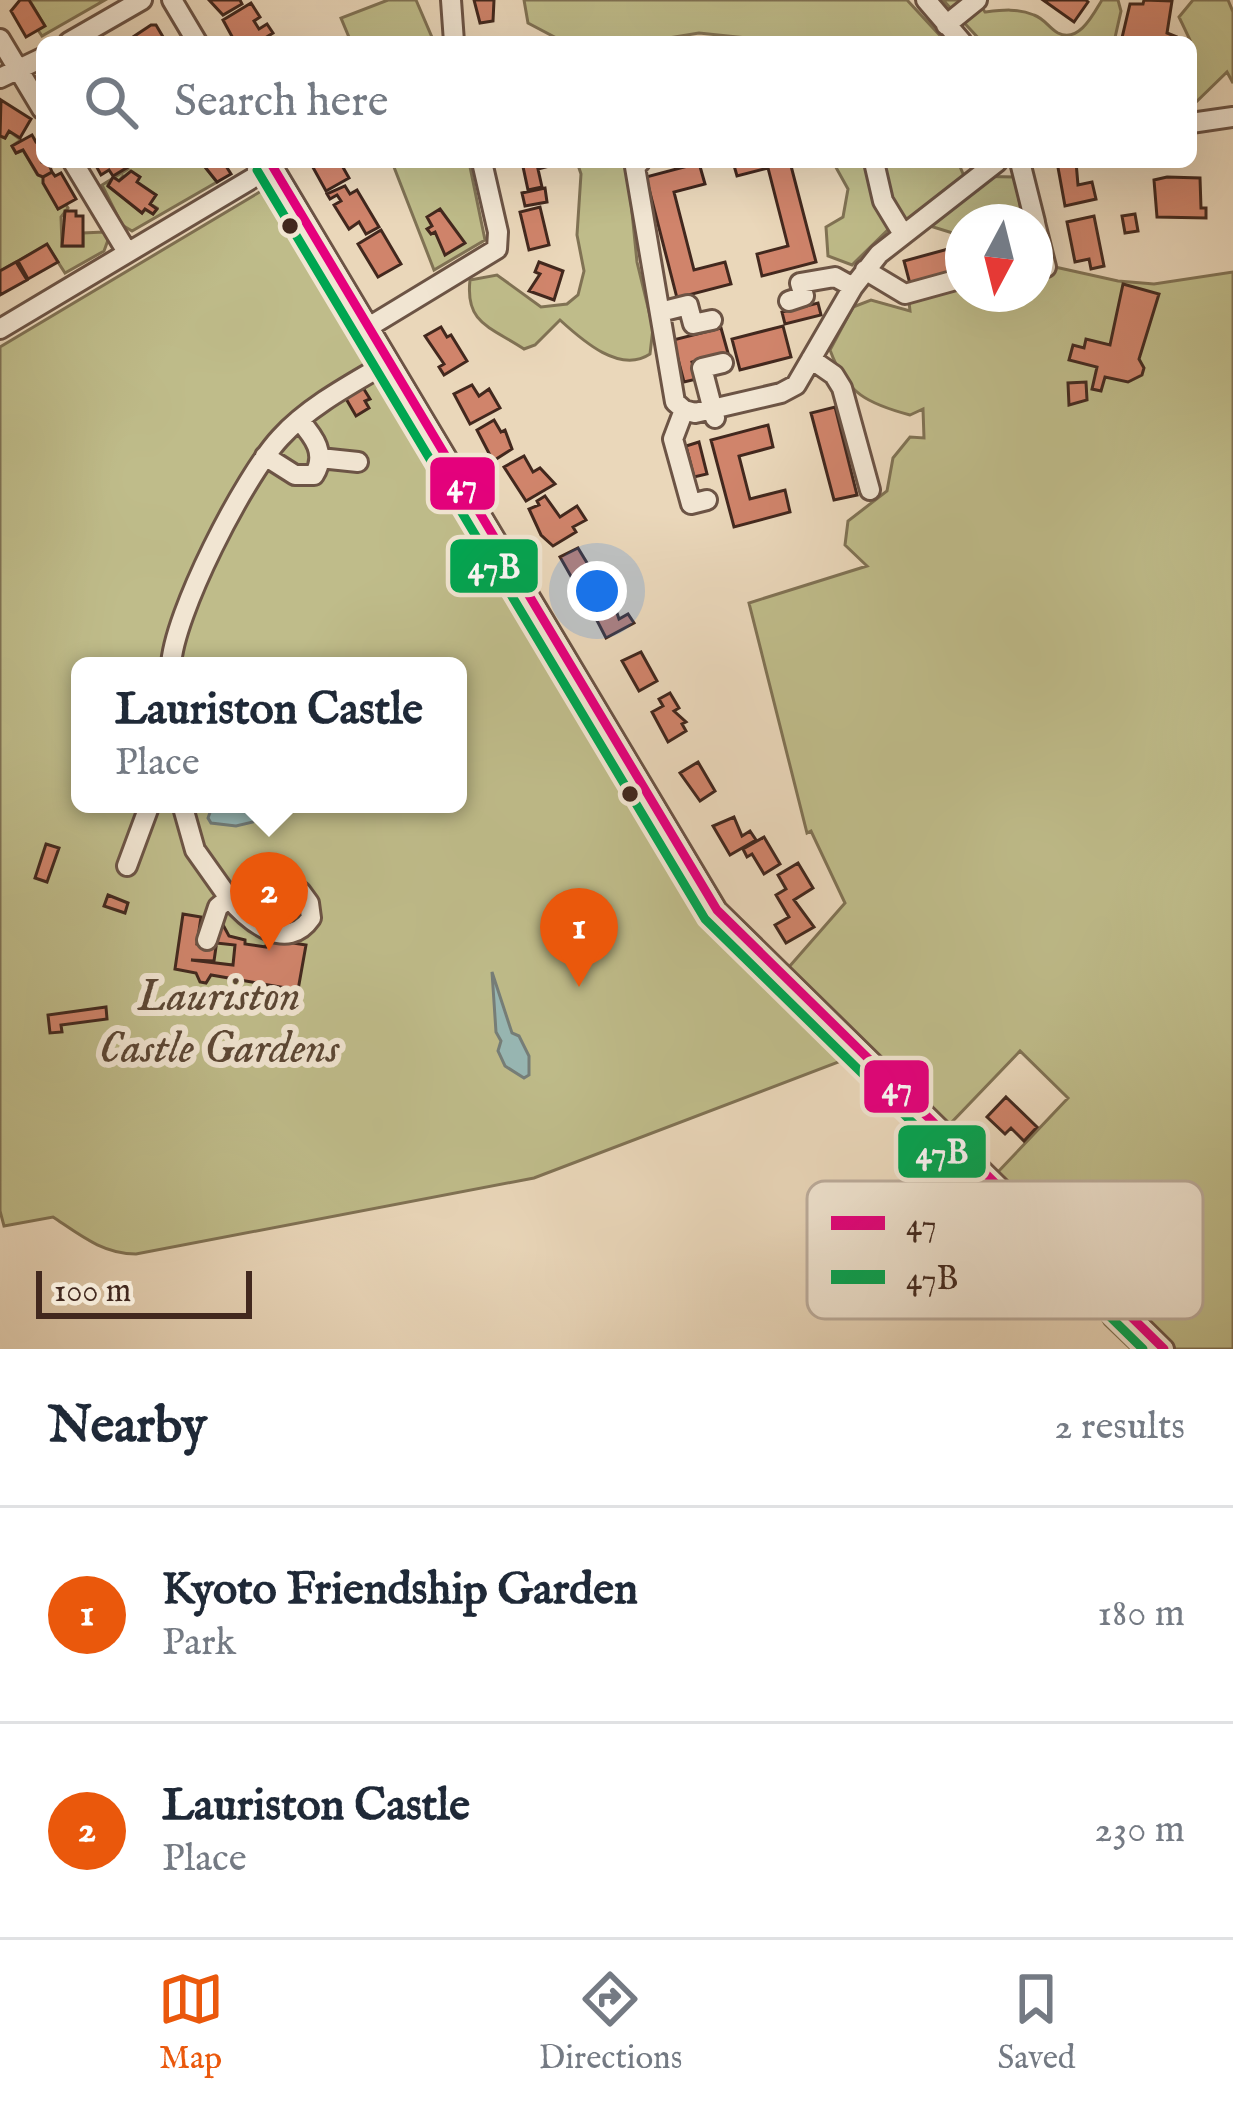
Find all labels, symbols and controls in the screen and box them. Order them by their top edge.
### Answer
search box [36,36,1197,168]
icon: search [78,69,144,135]
text: Search here [174,74,388,131]
north arrow [945,204,1053,312]
unlabelled marker [279,215,301,237]
line badge: 47 [428,455,497,512]
text: 47 [447,465,477,507]
line badge: 47B [448,537,540,595]
text: 47B [468,548,520,590]
your location [567,561,627,621]
popup [71,657,467,813]
text: Lauriston Castle [115,682,423,739]
text: Place [115,739,200,788]
unlabelled marker [619,783,641,805]
pin: 2 [230,852,308,951]
pin: 1 [540,888,618,987]
park label: Lauriston Castle Gardens [99,969,341,1078]
line badge: 47 [862,1058,931,1115]
text: 47 [882,1068,912,1110]
line badge: 47B [896,1123,988,1180]
text: 47B [916,1133,968,1175]
legend [807,1181,1203,1319]
text: 47 [906,1205,937,1247]
text: 47B [906,1259,958,1301]
scale bar [36,1265,252,1318]
text: 100 m [54,1271,131,1313]
text: Nearby [48,1395,207,1460]
text: 2 results [1054,1403,1185,1452]
text: Kyoto Friendship Garden [162,1562,638,1619]
text: 1 [80,1590,94,1639]
text: 180 m [1097,1590,1185,1639]
text: Park [162,1619,236,1668]
text: Lauriston Castle [162,1778,470,1835]
text: 2 [78,1806,96,1855]
text: 230 m [1094,1806,1185,1855]
text: Place [162,1835,247,1884]
tab: Map [158,1966,224,2080]
tab: Directions [539,1966,682,2080]
tab: Saved [997,1966,1075,2080]

